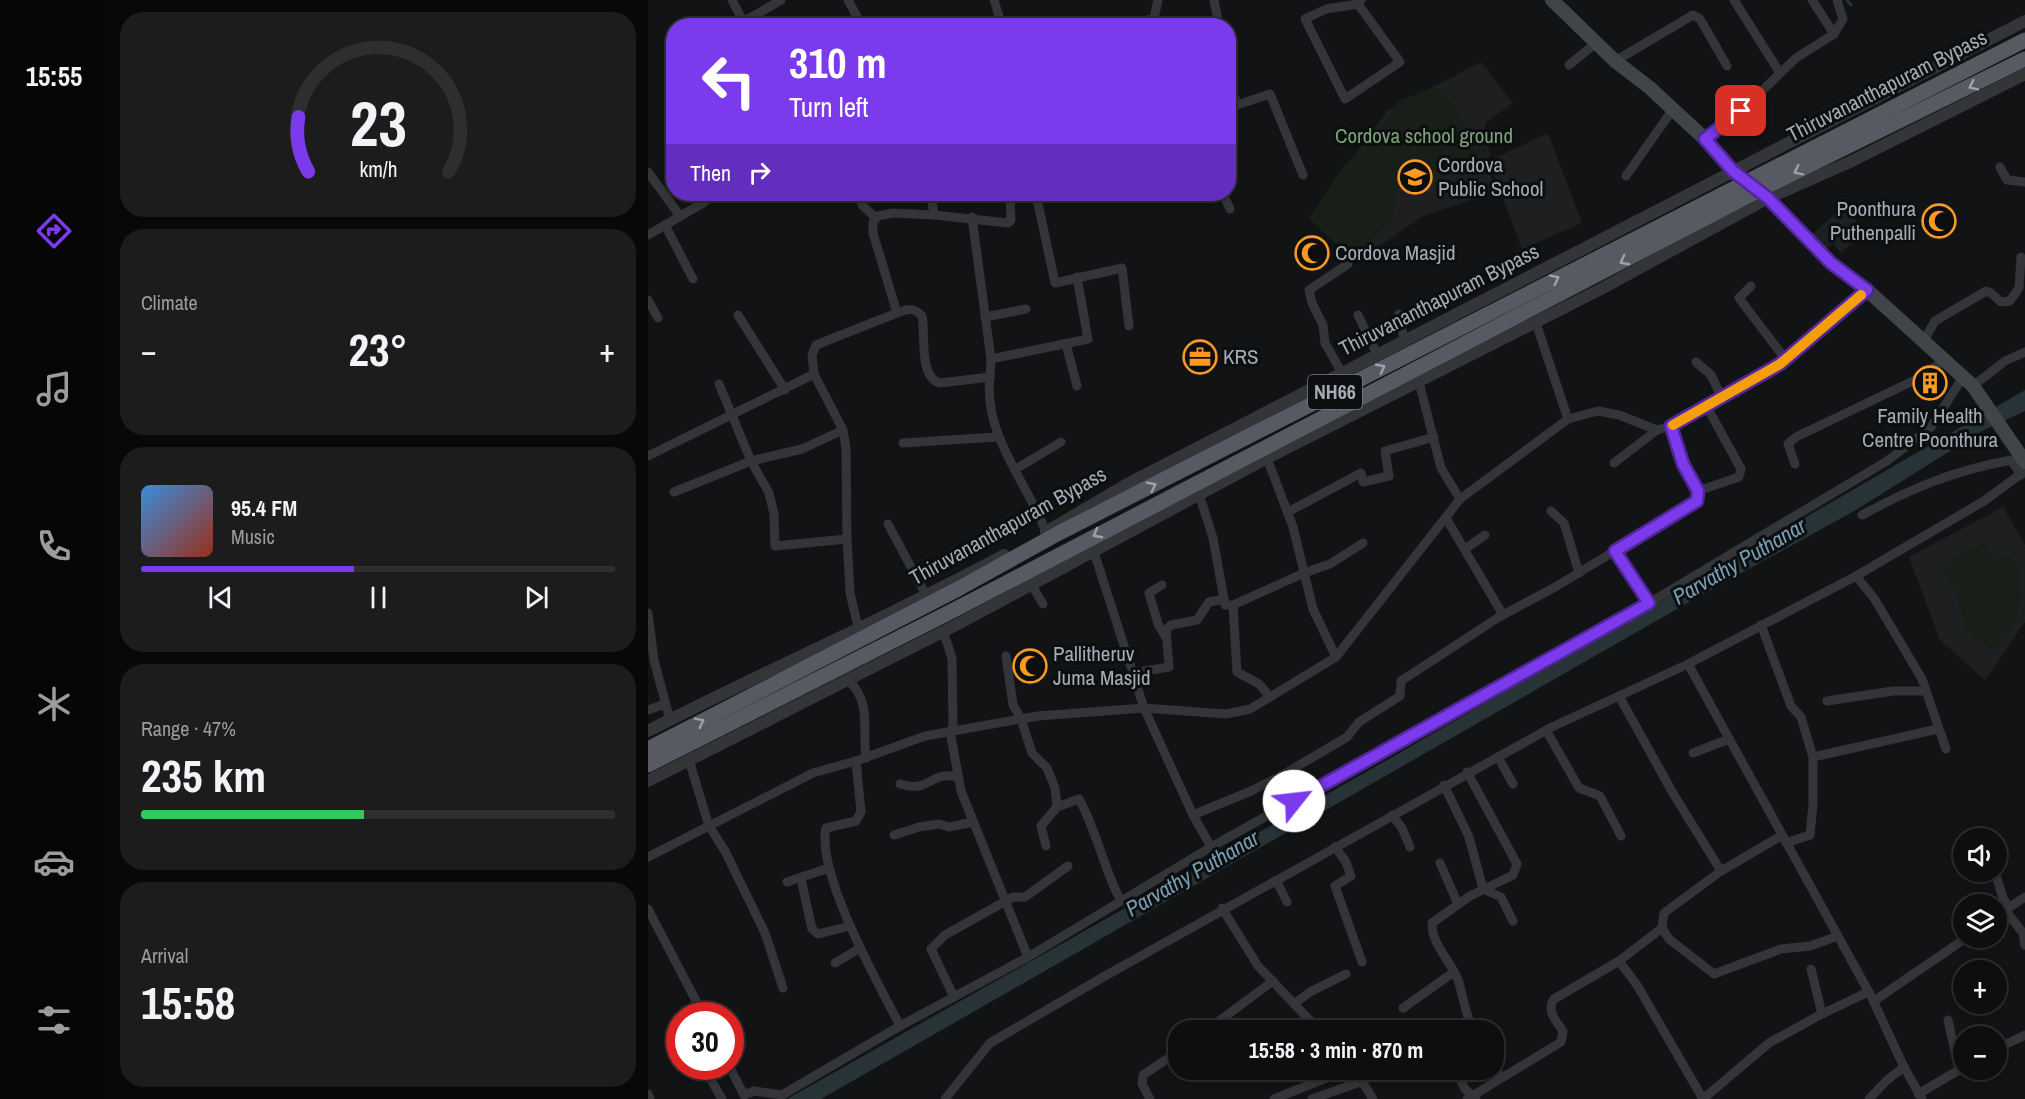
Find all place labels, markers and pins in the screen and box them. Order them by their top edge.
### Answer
pin [1715,85,1766,136]
place label: Cordova Public School [1438,150,1543,203]
school or university icon: Cordova Public School [1397,159,1433,195]
place label: Poonthura Puthenpalli [1830,194,1916,247]
mosque icon: Poonthura Puthenpalli [1921,203,1957,239]
mosque icon: Cordova Masjid [1294,235,1330,271]
place label: Cordova Masjid [1335,238,1456,267]
office icon: KRS [1182,339,1218,375]
place label: KRS [1223,342,1258,371]
building icon: Family Health Centre Poonthura [1912,365,1948,401]
place label: Family Health Centre Poonthura [1862,401,1998,454]
place label: Pallitheruv Juma Masjid [1053,639,1151,692]
mosque icon: Pallitheruv Juma Masjid [1012,648,1048,684]

